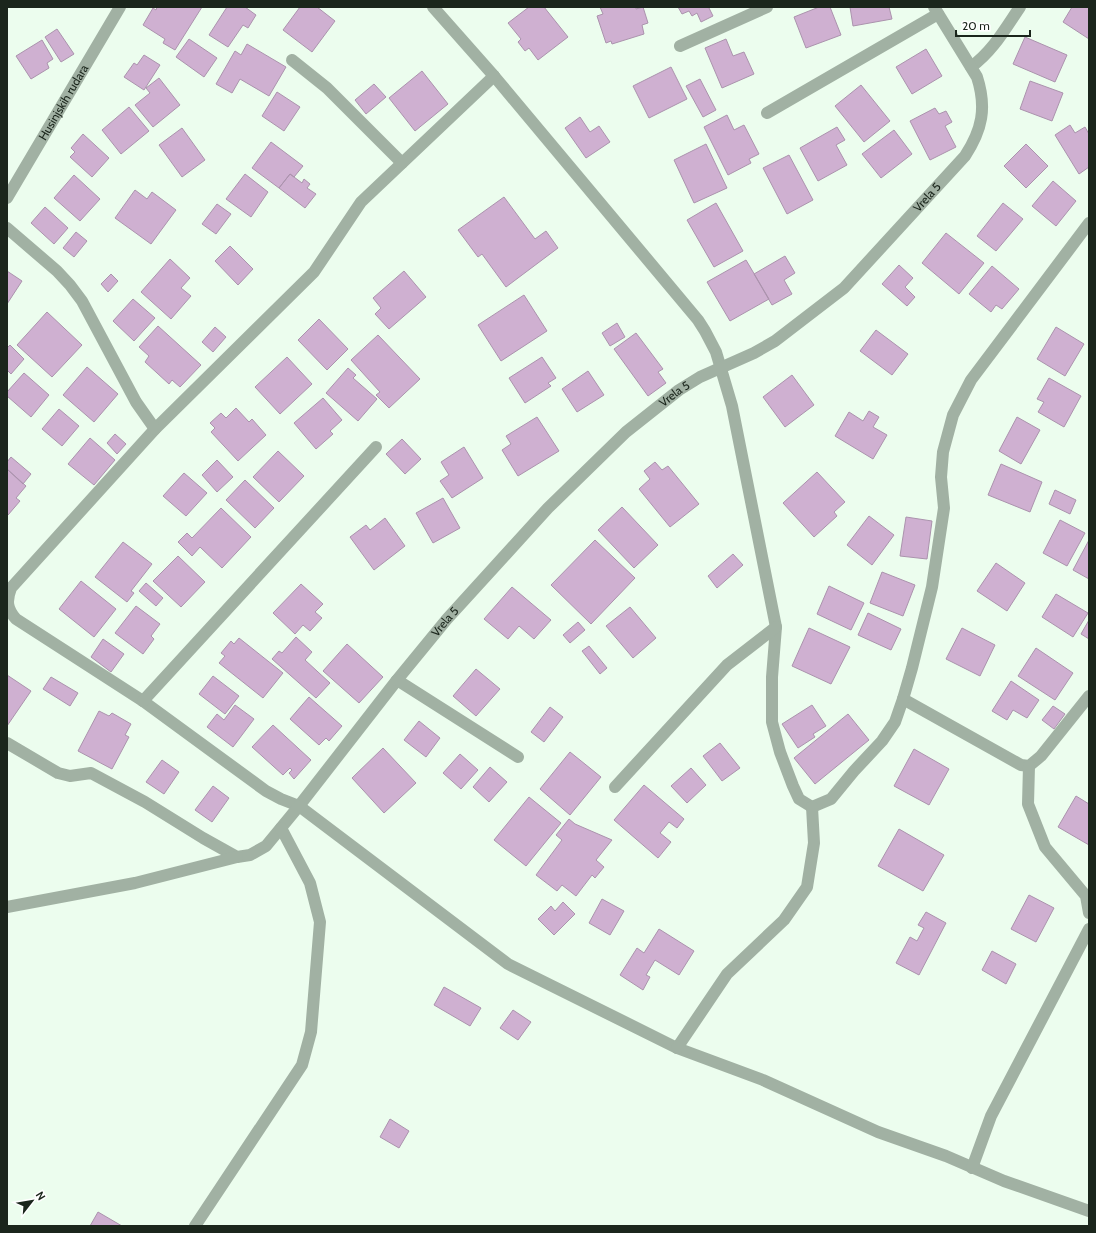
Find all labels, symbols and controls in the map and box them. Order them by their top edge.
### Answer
scale bar [956,12,1030,38]
text: 20 m [962,18,990,33]
street label: Husinjskih rudara [35,61,91,143]
street label: Vrela 5 [910,179,944,215]
street label: Vrela 5 [656,377,692,410]
street label: Vrela 5 [428,603,462,639]
north arrow [12,1181,52,1221]
text: N [33,1189,49,1203]

